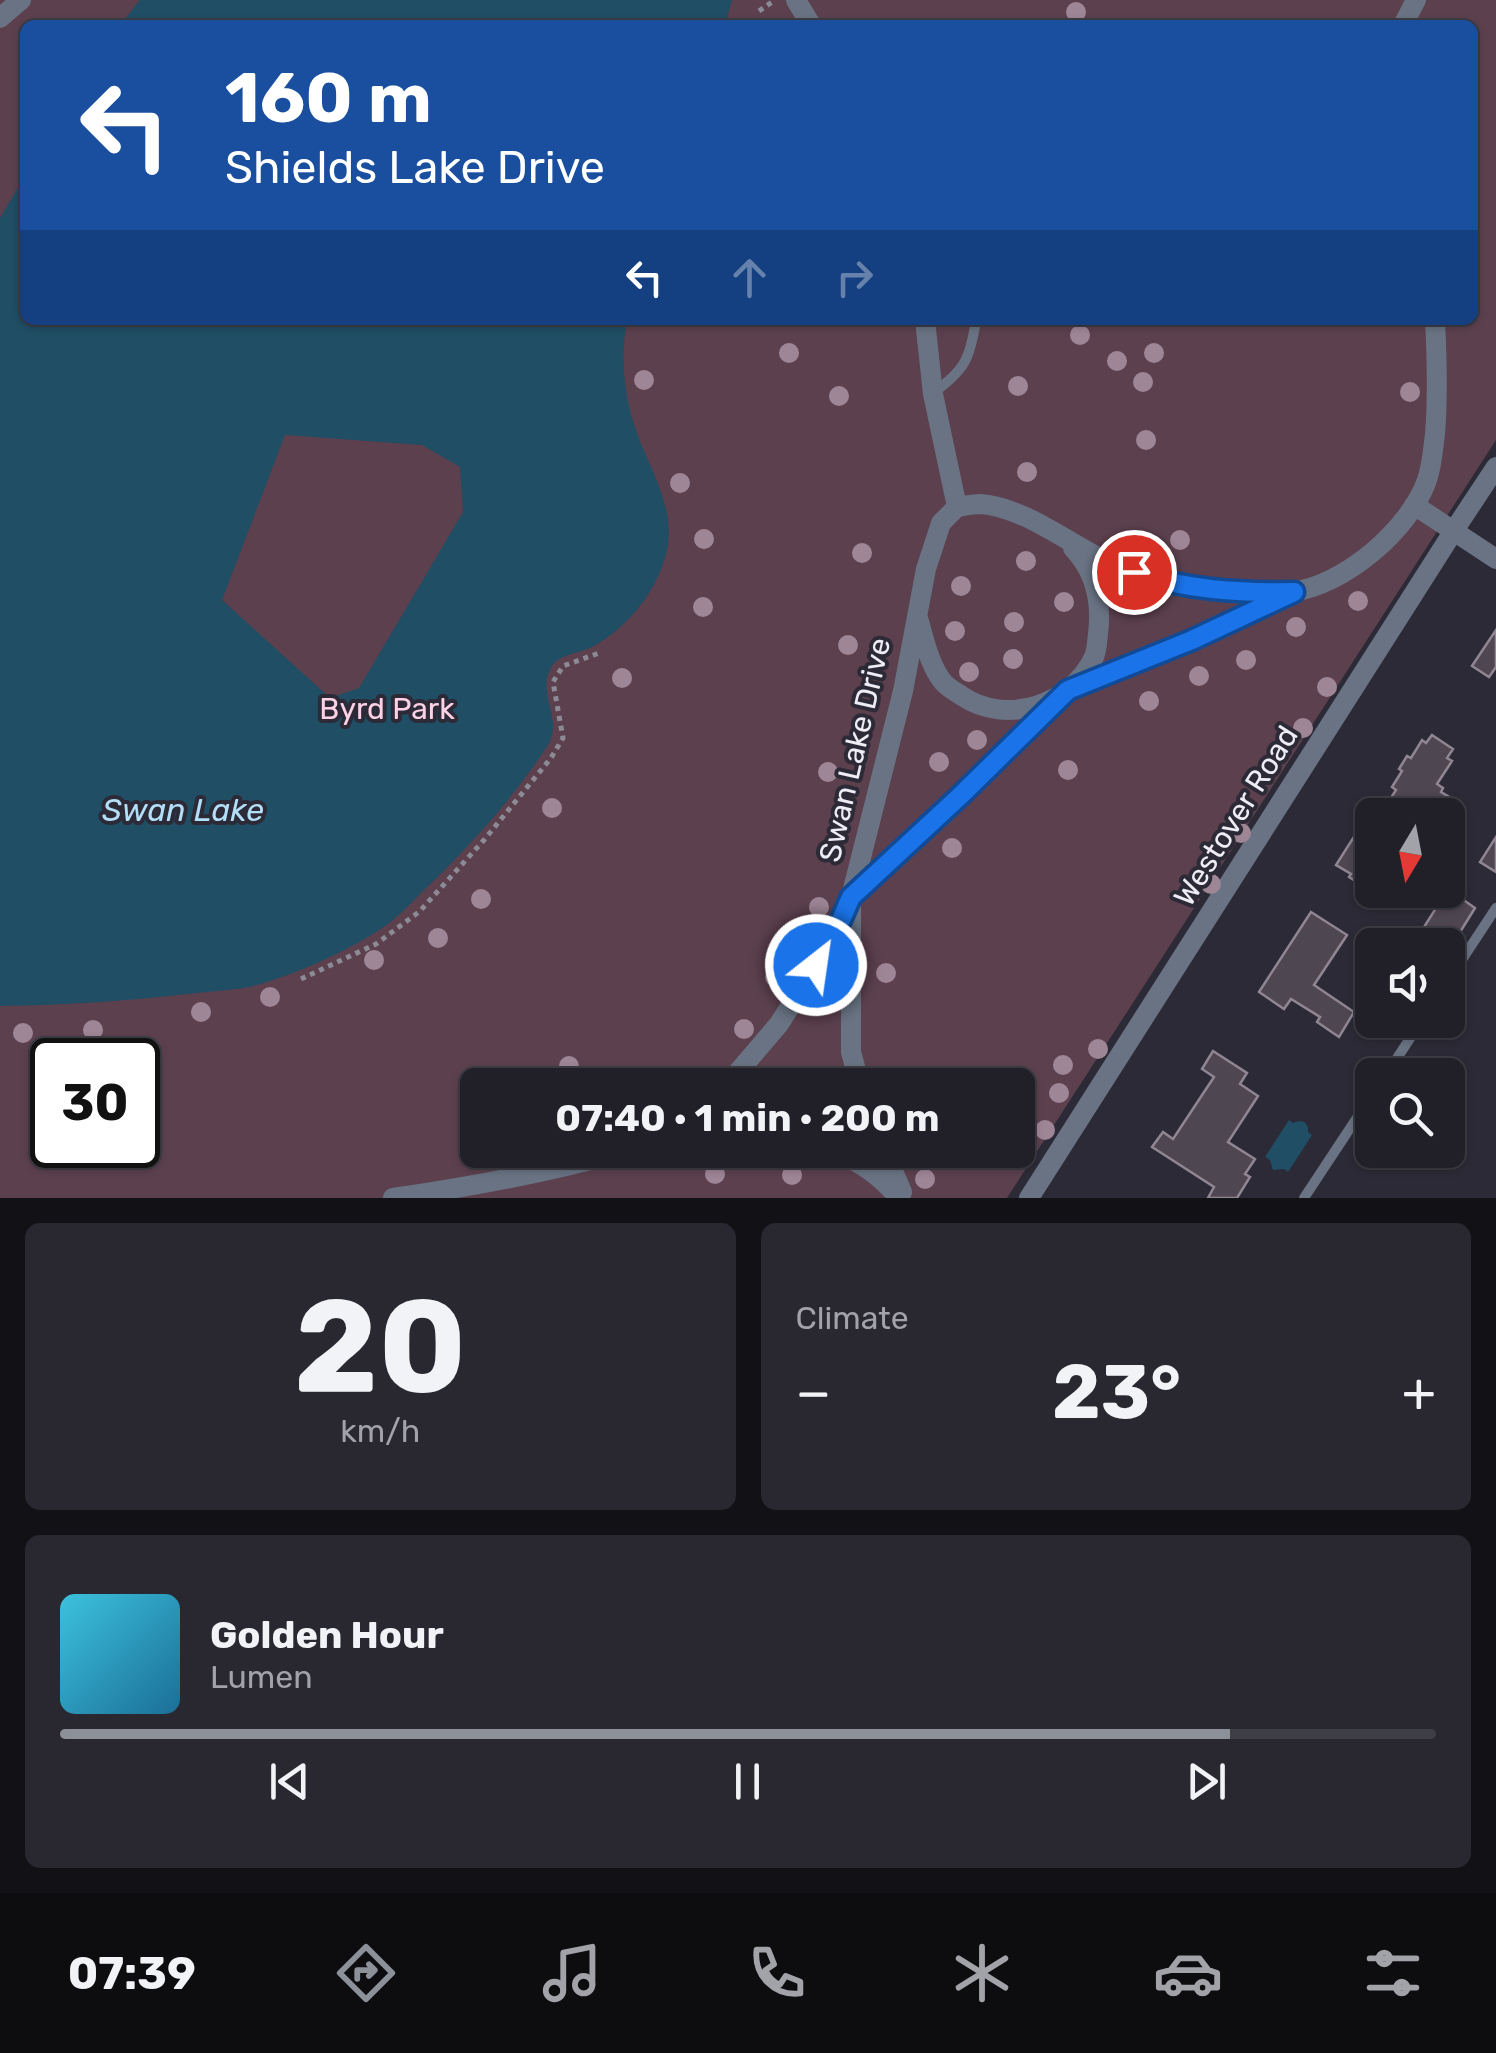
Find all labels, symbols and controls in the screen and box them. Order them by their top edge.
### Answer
text: 160 m [225,57,432,140]
icon: left [60,60,190,190]
text: Shields Lake Drive [225,141,605,194]
icon: left [617,250,672,305]
icon: ahead [722,250,777,305]
icon: right [827,250,882,305]
pin [1092,530,1177,615]
icon: arrive [1107,545,1162,600]
street label: Swan Lake Drive [812,634,898,866]
park label: Byrd Park [319,691,455,727]
street label: Westover Road [1166,719,1306,913]
water label: Swan Lake [102,791,264,829]
north arrow [1355,798,1465,908]
map controls [1355,798,1465,1168]
position arrow [764,913,868,1017]
button: sound [1355,928,1465,1038]
speed limit sign: 30 [30,1038,160,1168]
button: search [1355,1058,1465,1168]
text: 07:40 · 1 min · 200 m [555,1095,940,1141]
text: 20 [294,1269,467,1424]
text: Climate [796,1299,909,1337]
text: 23° [1052,1348,1181,1437]
text: − [796,1360,831,1425]
text: + [1402,1360,1436,1425]
text: km/h [340,1412,420,1450]
text: Golden Hour [210,1612,444,1658]
text: Lumen [210,1658,313,1696]
icon: previous [262,1754,317,1809]
icon: pause [720,1754,775,1809]
icon: next [1179,1754,1234,1809]
icon: directions [331,1938,401,2008]
icon: music [537,1938,607,2008]
icon: phone [742,1938,812,2008]
icon: climate [947,1938,1017,2008]
icon: car [1153,1938,1223,2008]
icon: filters [1358,1938,1428,2008]
text: 07:39 [68,1947,196,2000]

